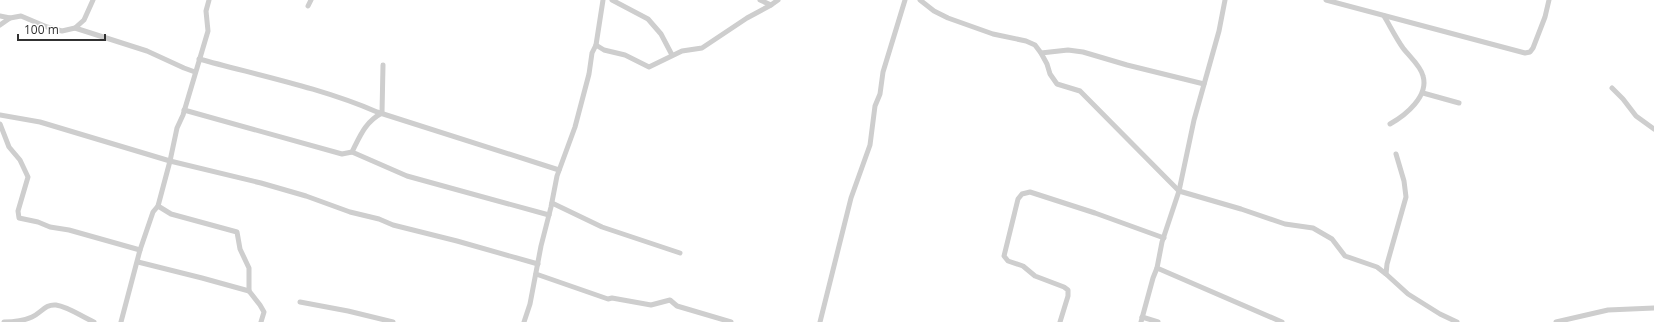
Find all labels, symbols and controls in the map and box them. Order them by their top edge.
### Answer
scale bar [18,16,105,42]
text: 100 m [24,21,59,38]

